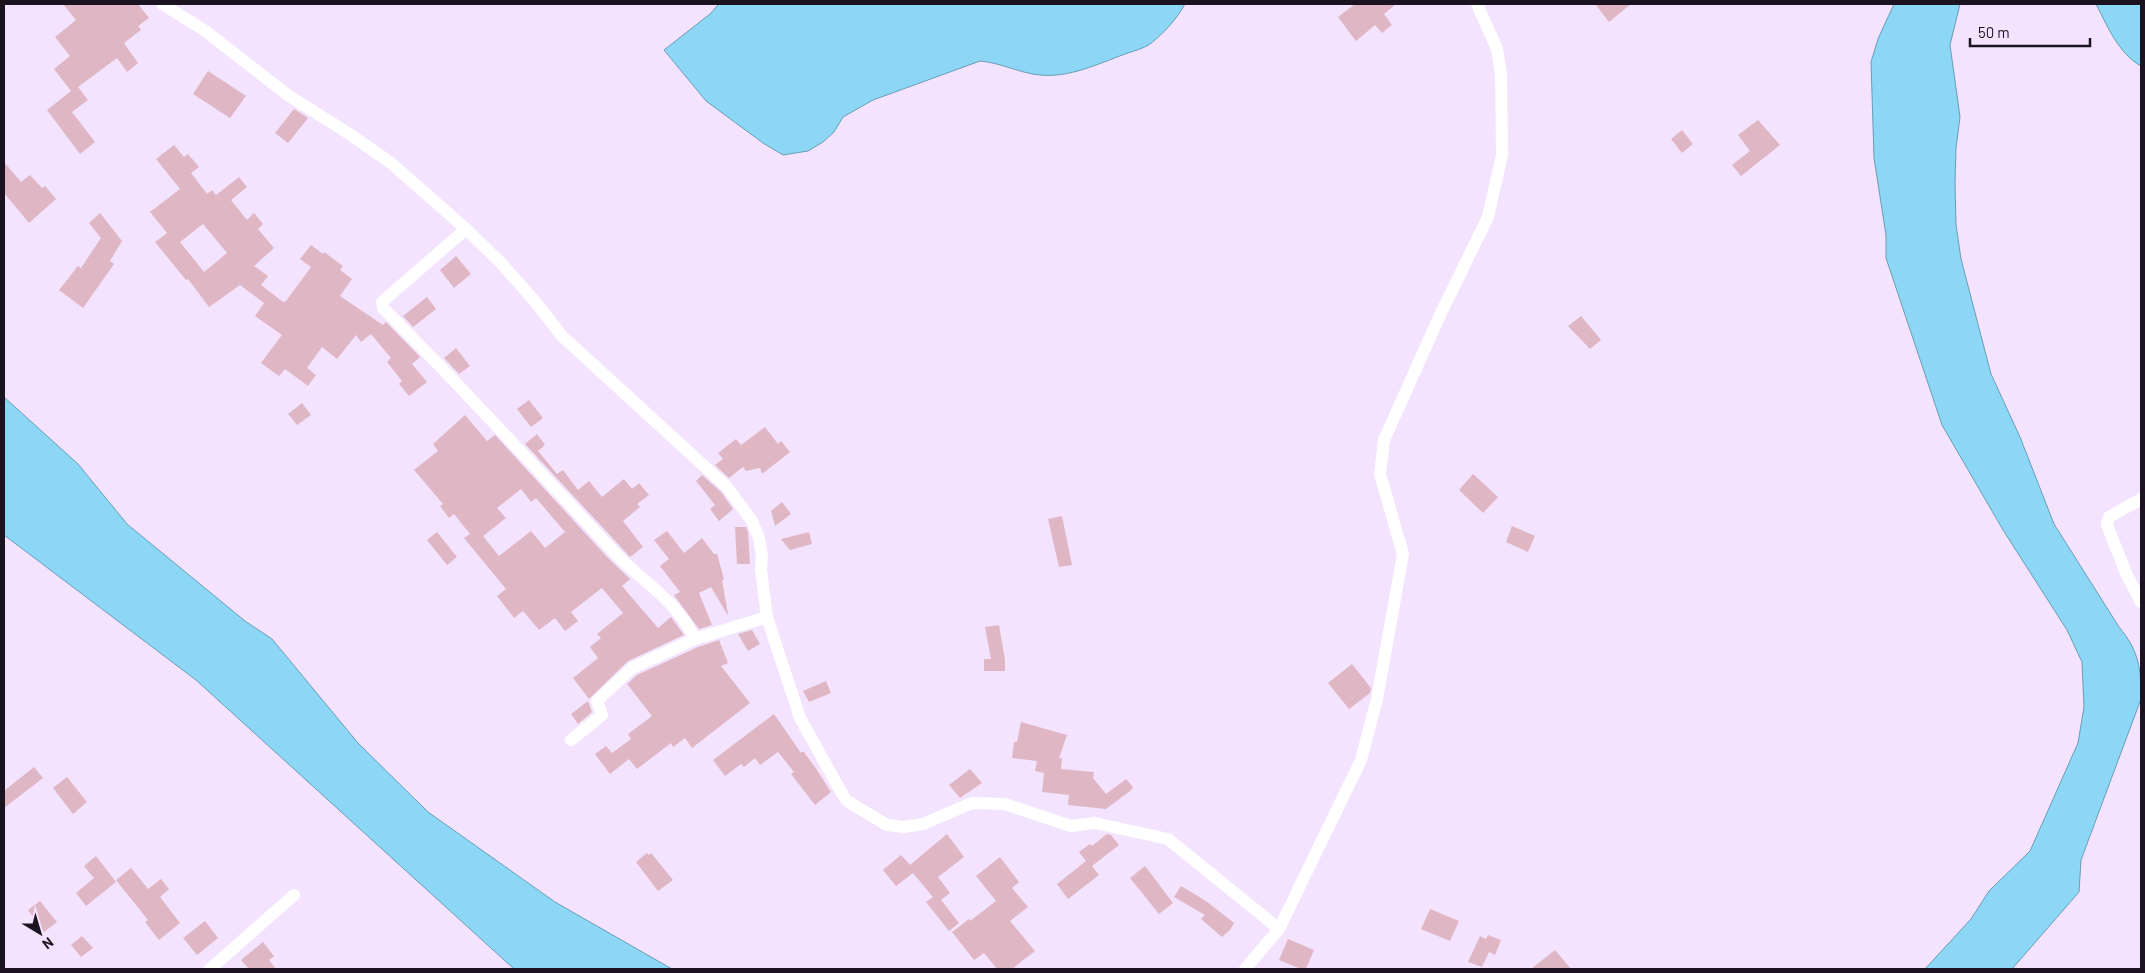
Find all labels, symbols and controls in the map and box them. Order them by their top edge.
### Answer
scale bar [1970,15,2090,47]
text: 50 m [1978,23,2010,41]
north arrow [15,908,65,958]
text: N [39,934,57,953]

